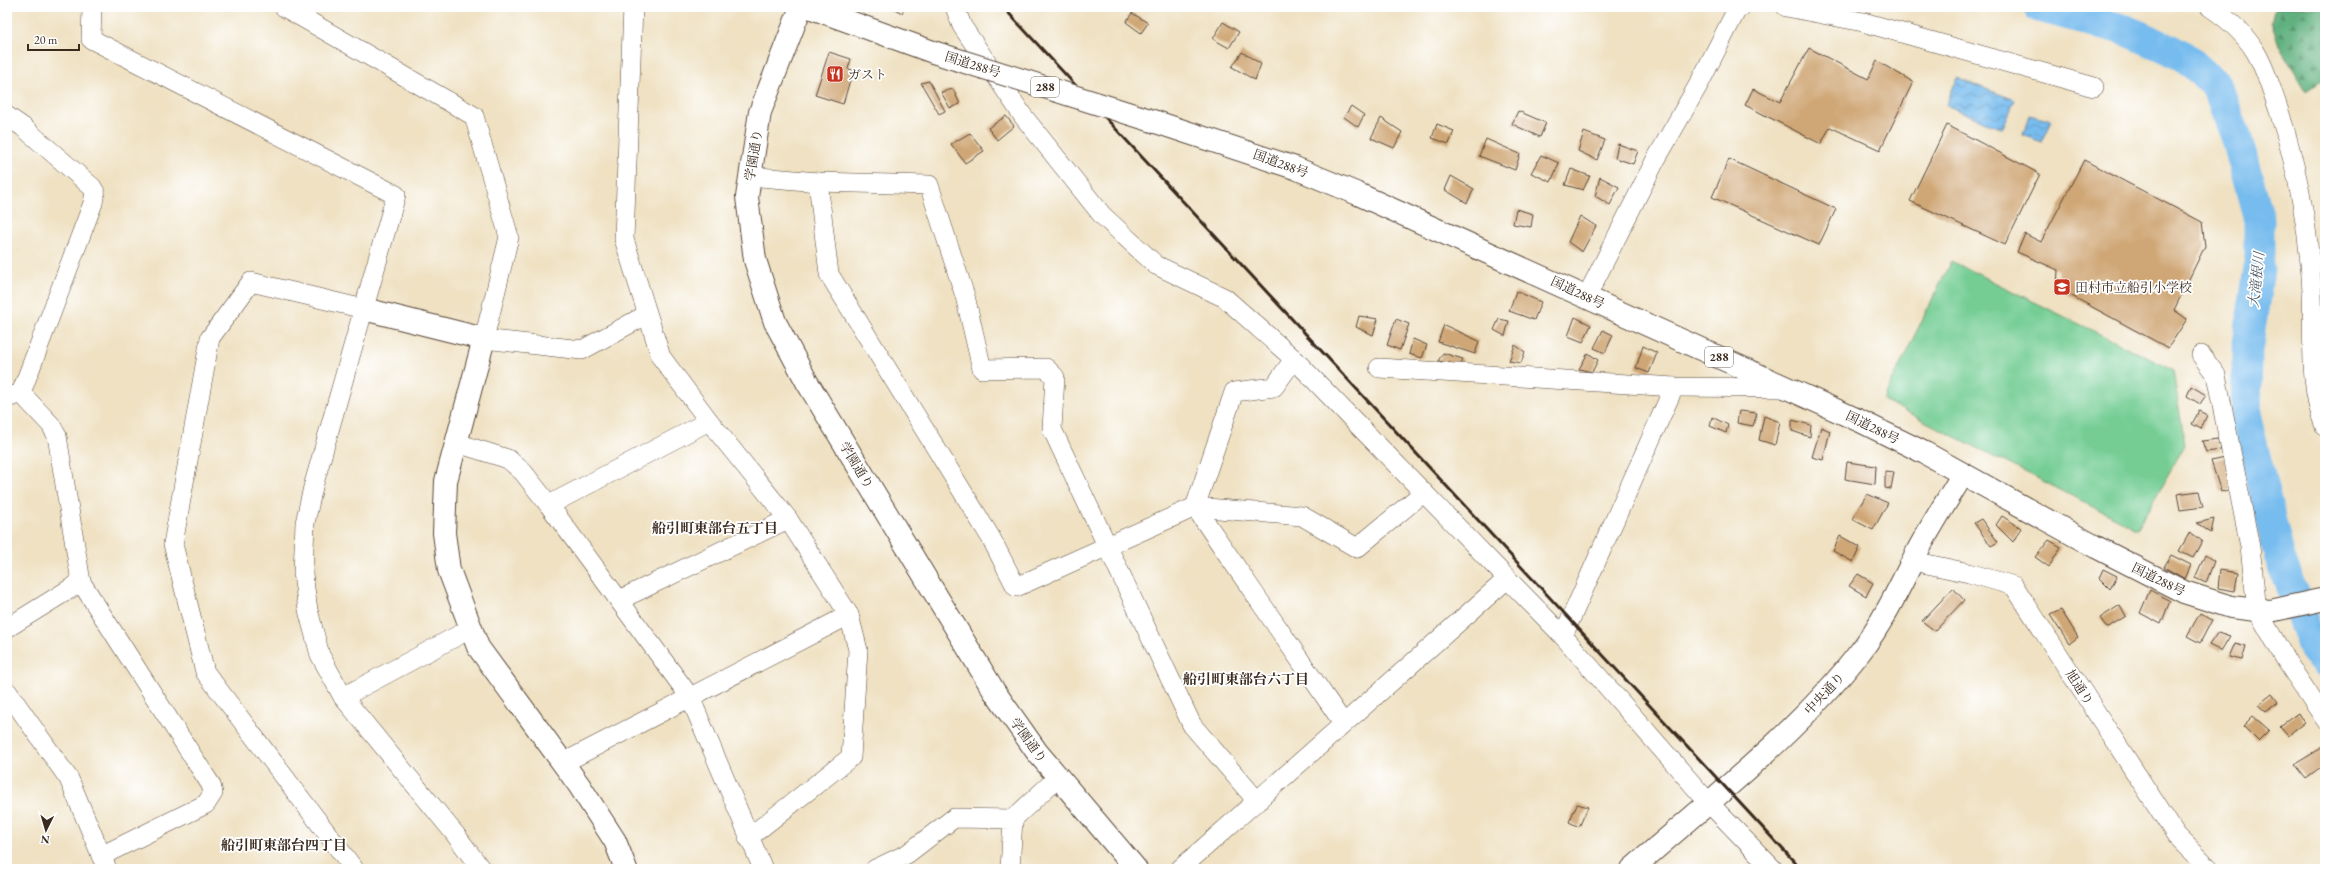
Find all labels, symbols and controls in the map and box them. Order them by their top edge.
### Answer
scale bar [28,26,79,52]
text: 20 m [34,32,58,48]
street label: 国道288号 [943,48,1003,81]
restaurant icon: ガスト [825,64,845,84]
place label: ガスト [848,66,887,83]
road number: 288 [1031,77,1059,97]
street label: 学園通り [741,128,766,182]
street label: 国道288号 [1251,146,1311,181]
water label: 大滝根川 [2244,249,2268,309]
street label: 国道288号 [1548,273,1608,312]
school or university icon: 田村市立船引小学校 [2052,277,2072,297]
place label: 田村市立船引小学校 [2075,279,2192,296]
road number: 288 [1705,347,1733,367]
street label: 国道288号 [1843,407,1902,448]
street label: 学園通り [836,439,877,492]
district label: 船引町東部台五丁目 [652,519,778,537]
street label: 国道288号 [2129,559,2188,600]
street label: 旭通り [2062,666,2097,708]
street label: 中央通り [1800,669,1848,718]
district label: 船引町東部台六丁目 [1183,670,1309,688]
street label: 学園通り [1006,714,1051,766]
north arrow [26,810,66,850]
text: N [40,833,50,847]
district label: 船引町東部台四丁目 [221,836,347,854]

